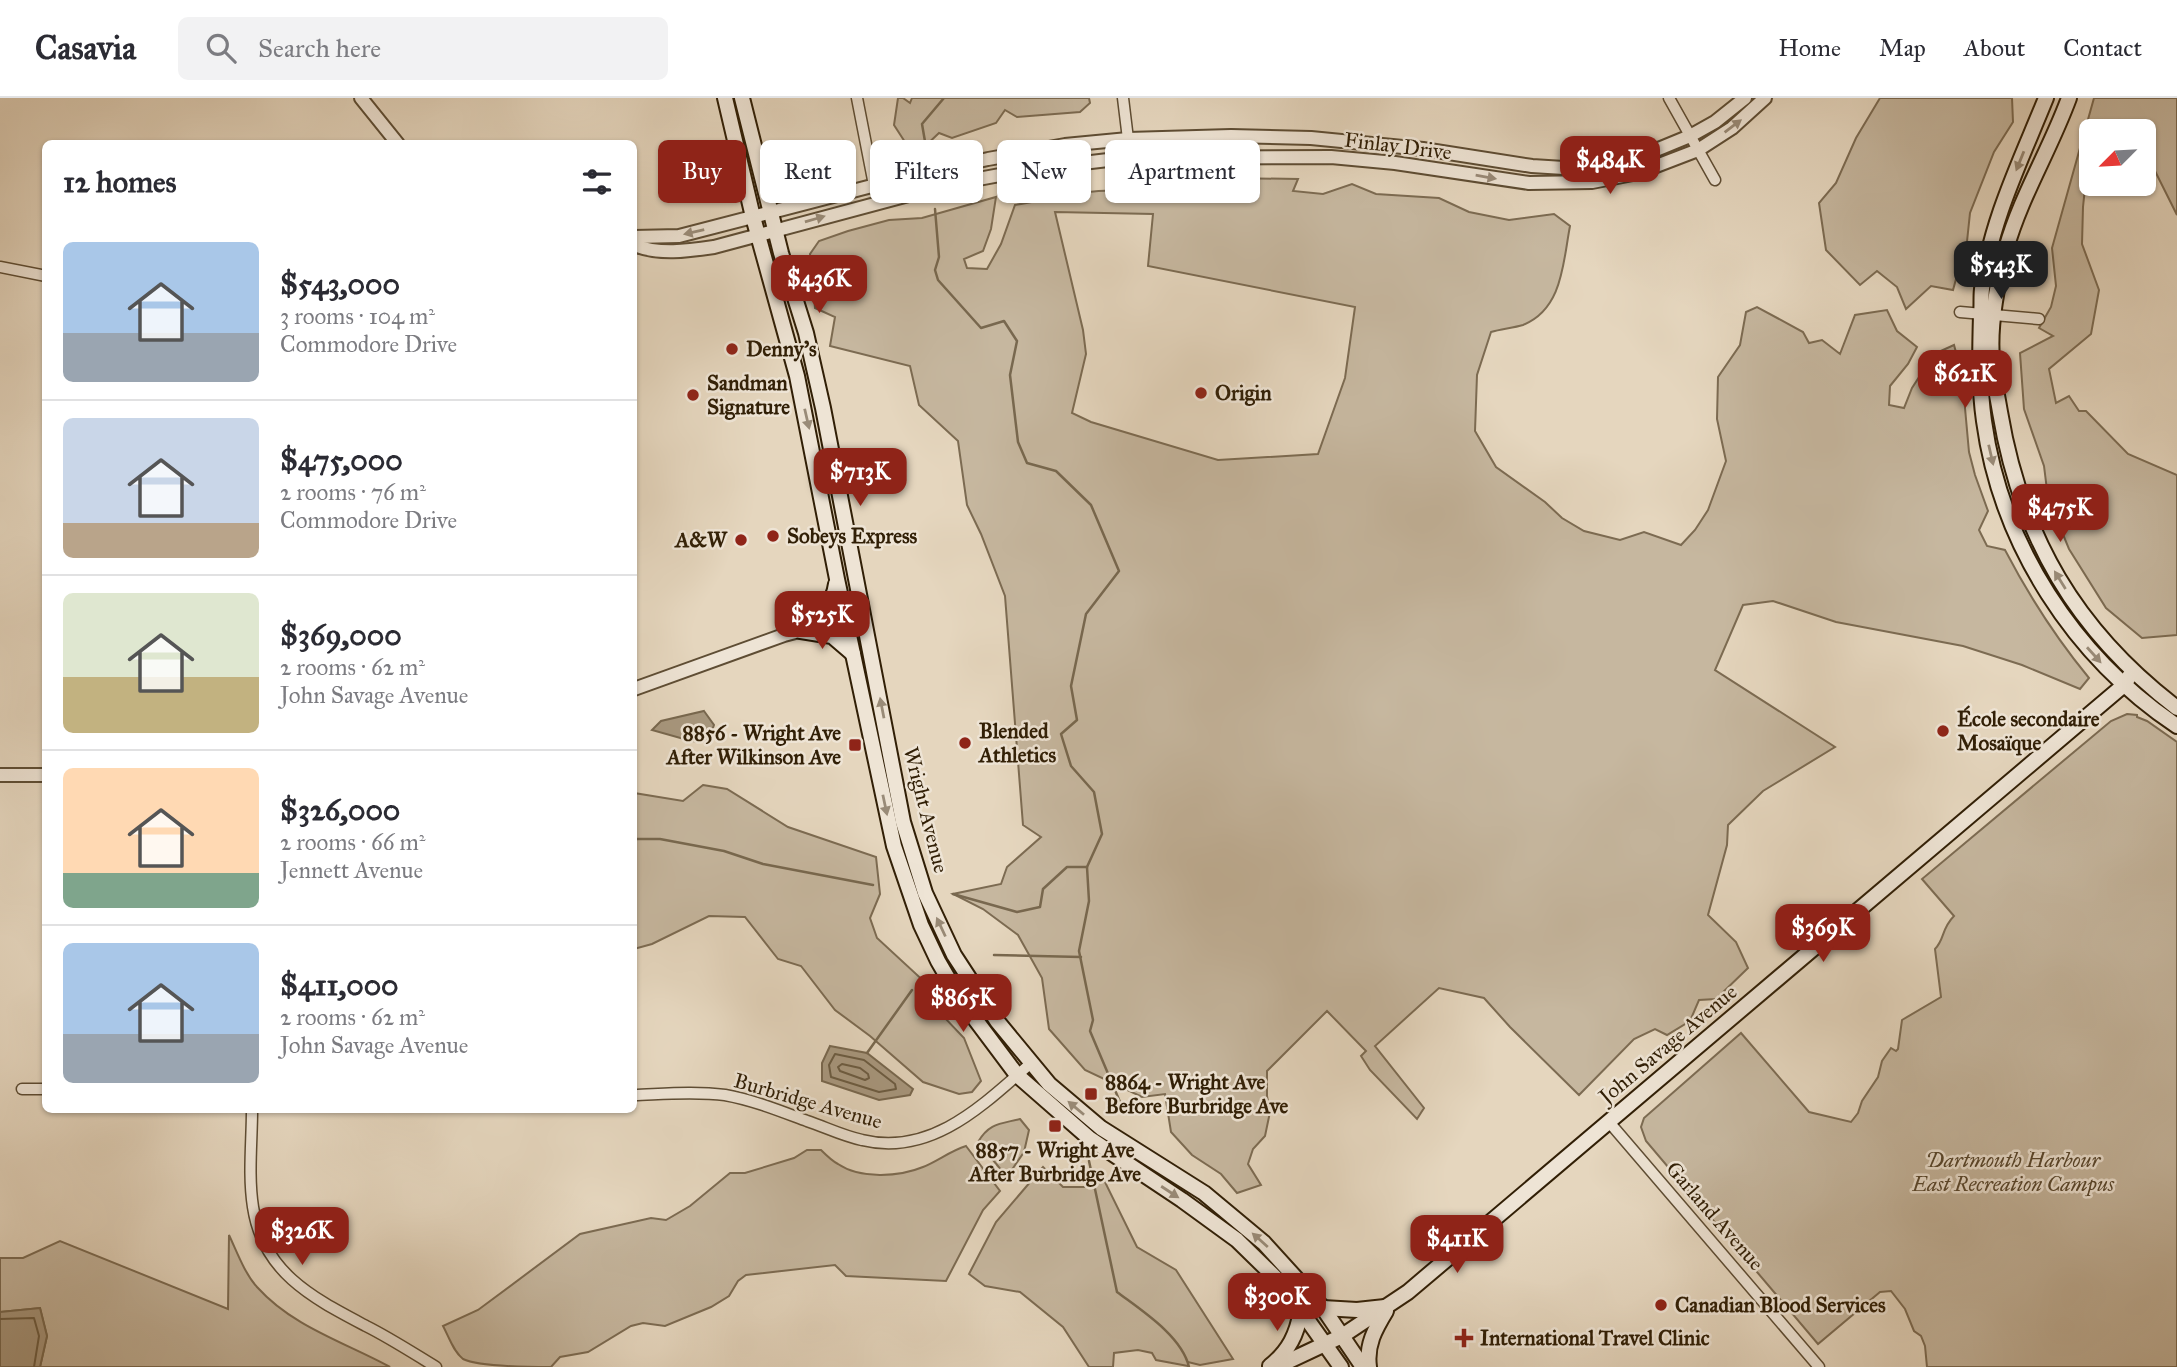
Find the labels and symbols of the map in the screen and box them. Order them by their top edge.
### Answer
one-way arrow [1724,119,1742,134]
north arrow [2079,119,2156,196]
street label: Finlay Drive [1343,127,1453,166]
pin: $484K [1561,136,1659,196]
one-way arrow [2014,151,2025,172]
one-way arrow [1475,172,1497,183]
one-way arrow [805,214,826,224]
one-way arrow [683,227,705,238]
pin: $543K [1952,242,2050,301]
pin: $436K [770,256,868,315]
place label: Denny's [746,336,817,362]
marker: Denny's [724,341,740,357]
pin: $621K [1916,350,2014,410]
place label: Sandman Signature [707,370,790,420]
place label: Origin [1215,380,1272,406]
marker: Origin [1193,385,1209,401]
marker: Sandman Signature [685,387,701,403]
one-way arrow [801,409,812,431]
one-way arrow [1986,444,1997,466]
pin: $713K [811,448,909,508]
pin: $475K [2011,484,2109,544]
place label: Sobeys Express [787,523,918,549]
place label: A&W [673,527,728,553]
marker: Sobeys Express [765,528,781,544]
marker: A&W [733,532,749,548]
one-way arrow [2053,570,2066,590]
pin: $525K [773,592,871,651]
one-way arrow [2086,646,2102,663]
one-way arrow [876,697,887,719]
place label: École secondaire Mosaïque [1957,705,2100,756]
place label: Blended Athletics [977,718,1056,768]
place label: 8856 - Wright Ave After Wilkinson Ave [665,720,841,770]
marker: École secondaire Mosaïque [1935,723,1951,739]
marker: Blended Athletics [957,735,973,751]
marker: 8856 - Wright Ave After Wilkinson Ave [847,737,863,753]
street label: Wright Avenue [898,744,954,876]
one-way arrow [880,794,891,816]
pin: $369K [1774,904,1872,964]
one-way arrow [935,917,946,937]
pin: $865K [914,974,1012,1034]
street label: John Savage Avenue [1592,979,1742,1111]
street label: Burbridge Avenue [731,1067,885,1135]
place label: 8864 - Wright Ave Before Burbridge Ave [1105,1069,1289,1119]
marker: 8864 - Wright Ave Before Burbridge Ave [1083,1086,1099,1102]
one-way arrow [1067,1101,1084,1116]
marker: 8857 - Wright Ave After Burbridge Ave [1047,1118,1063,1134]
place label: 8857 - Wright Ave After Burbridge Ave [967,1137,1141,1187]
park label: Dartmouth Harbour East Recreation Campus [1911,1147,2115,1197]
street label: Garland Avenue [1661,1156,1770,1276]
one-way arrow [1160,1185,1179,1198]
pin: $326K [253,1208,351,1267]
pin: $411K [1408,1216,1506,1275]
one-way arrow [1251,1232,1269,1248]
pin: $300K [1228,1274,1326,1333]
place label: Canadian Blood Services [1675,1292,1886,1318]
marker: Canadian Blood Services [1653,1297,1669,1313]
place label: International Travel Clinic [1480,1325,1710,1351]
marker: International Travel Clinic [1454,1328,1474,1348]

